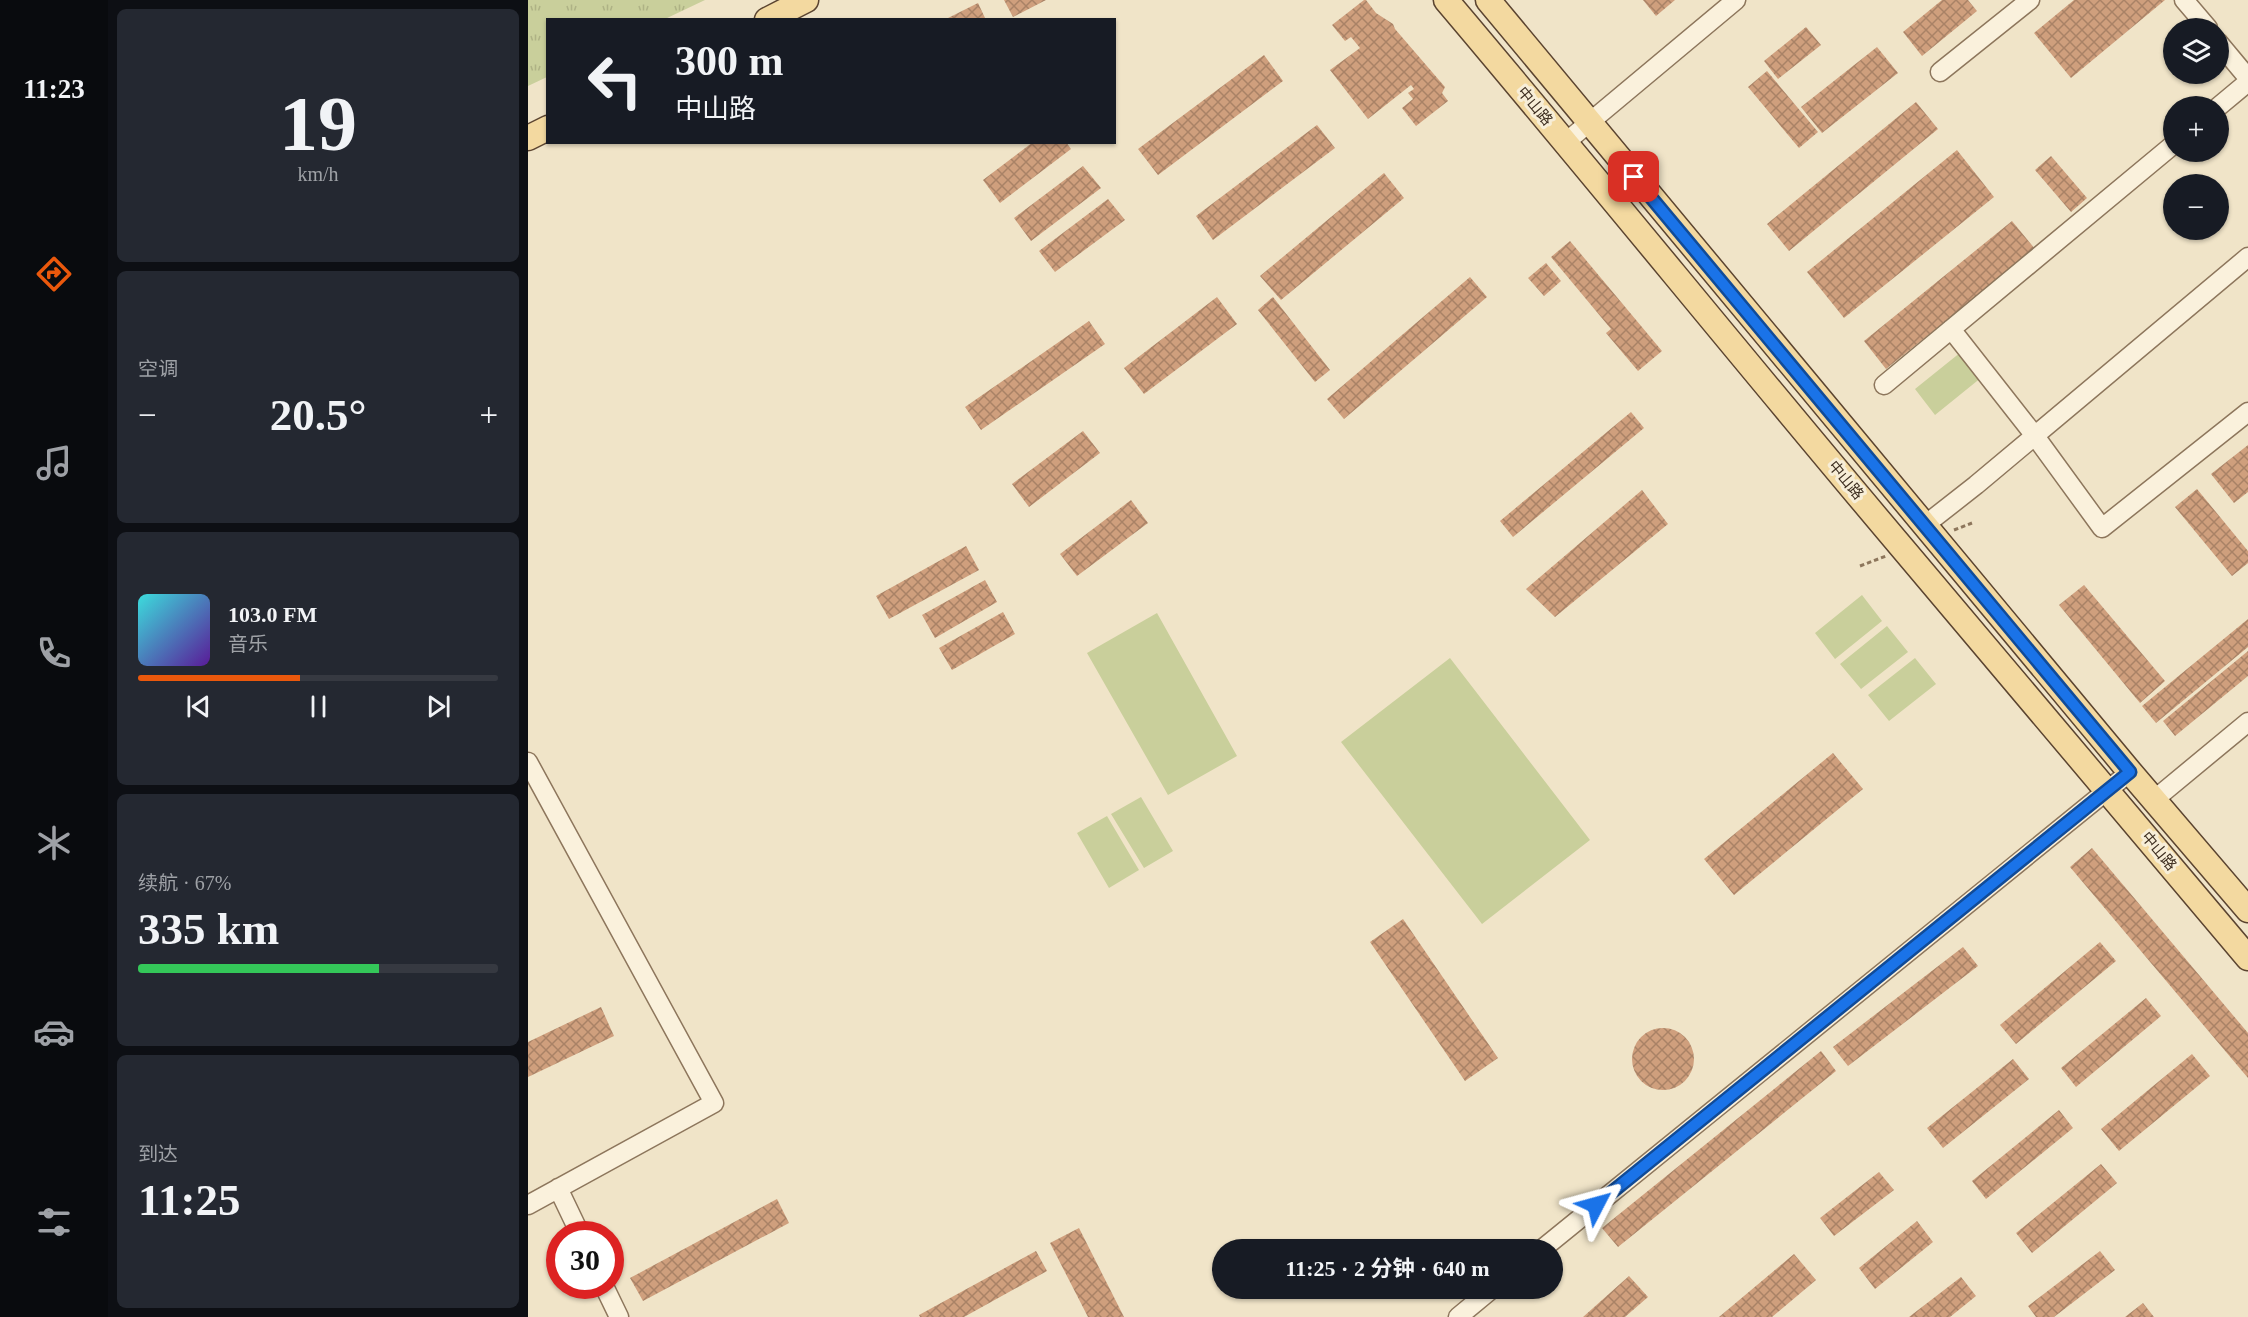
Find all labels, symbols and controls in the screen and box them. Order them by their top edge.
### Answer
map controls [2163,18,2229,240]
button: layers [2163,18,2229,84]
text: 300 m [675,38,784,84]
icon: left [576,42,654,120]
text: 11:23 [23,74,85,104]
text: 19 [279,80,357,167]
street label: 中山路 [1514,84,1556,128]
text: 中山路 [675,94,756,124]
button: + [2163,96,2229,162]
pin [1608,151,1659,202]
icon: arrive [1617,160,1650,193]
text: km/h [297,163,339,185]
button: − [2163,174,2229,240]
icon: directions [33,253,75,295]
text: 空调 [138,358,178,380]
text: 20.5° [270,390,366,440]
text: − [138,397,157,433]
text: + [479,397,498,433]
icon: music [33,442,75,484]
street label: 中山路 [1825,458,1867,502]
text: 103.0 FM [228,602,317,627]
icon: phone [33,632,75,674]
text: 音乐 [228,633,268,655]
icon: previous [182,690,215,723]
icon: pause [302,690,335,723]
icon: next [422,690,455,723]
icon: climate [33,822,75,864]
street label: 中山路 [2138,829,2180,873]
text: 续航 · 67% [138,872,231,894]
text: 335 km [138,904,279,954]
icon: car [33,1011,75,1053]
text: 到达 [138,1143,178,1165]
position arrow [1564,1173,1628,1237]
text: 11:25 [138,1175,241,1225]
icon: filters [33,1201,75,1243]
speed limit sign: 30 [546,1221,624,1299]
text: 11:25 · 2 分钟 · 640 m [1285,1256,1490,1281]

